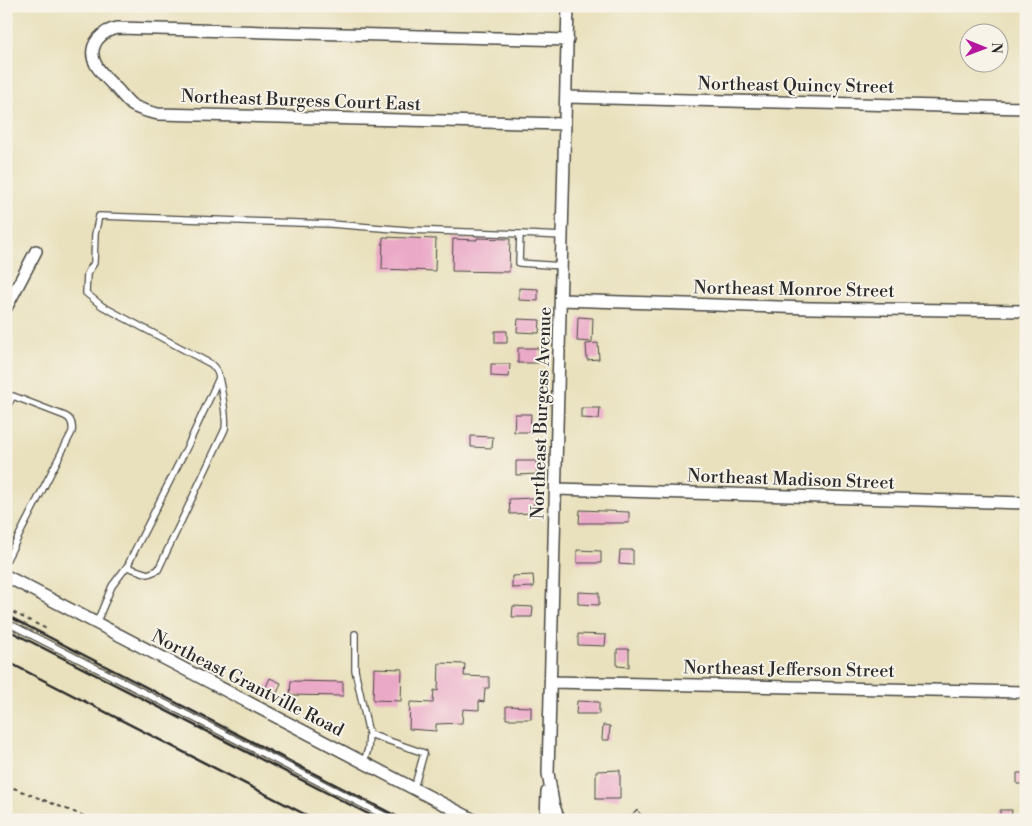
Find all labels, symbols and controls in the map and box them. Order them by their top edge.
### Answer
north arrow [960,22,1010,72]
text: N [987,43,1005,54]
street label: Northeast Quincy Street [697,72,895,99]
street label: Northeast Burgess Court East [180,85,422,116]
street label: Northeast Monroe Street [693,276,895,303]
street label: Northeast Burgess Avenue [526,306,557,520]
street label: Northeast Madison Street [687,464,896,495]
street label: Northeast Grantville Road [148,625,348,742]
street label: Northeast Jefferson Street [683,656,896,683]

